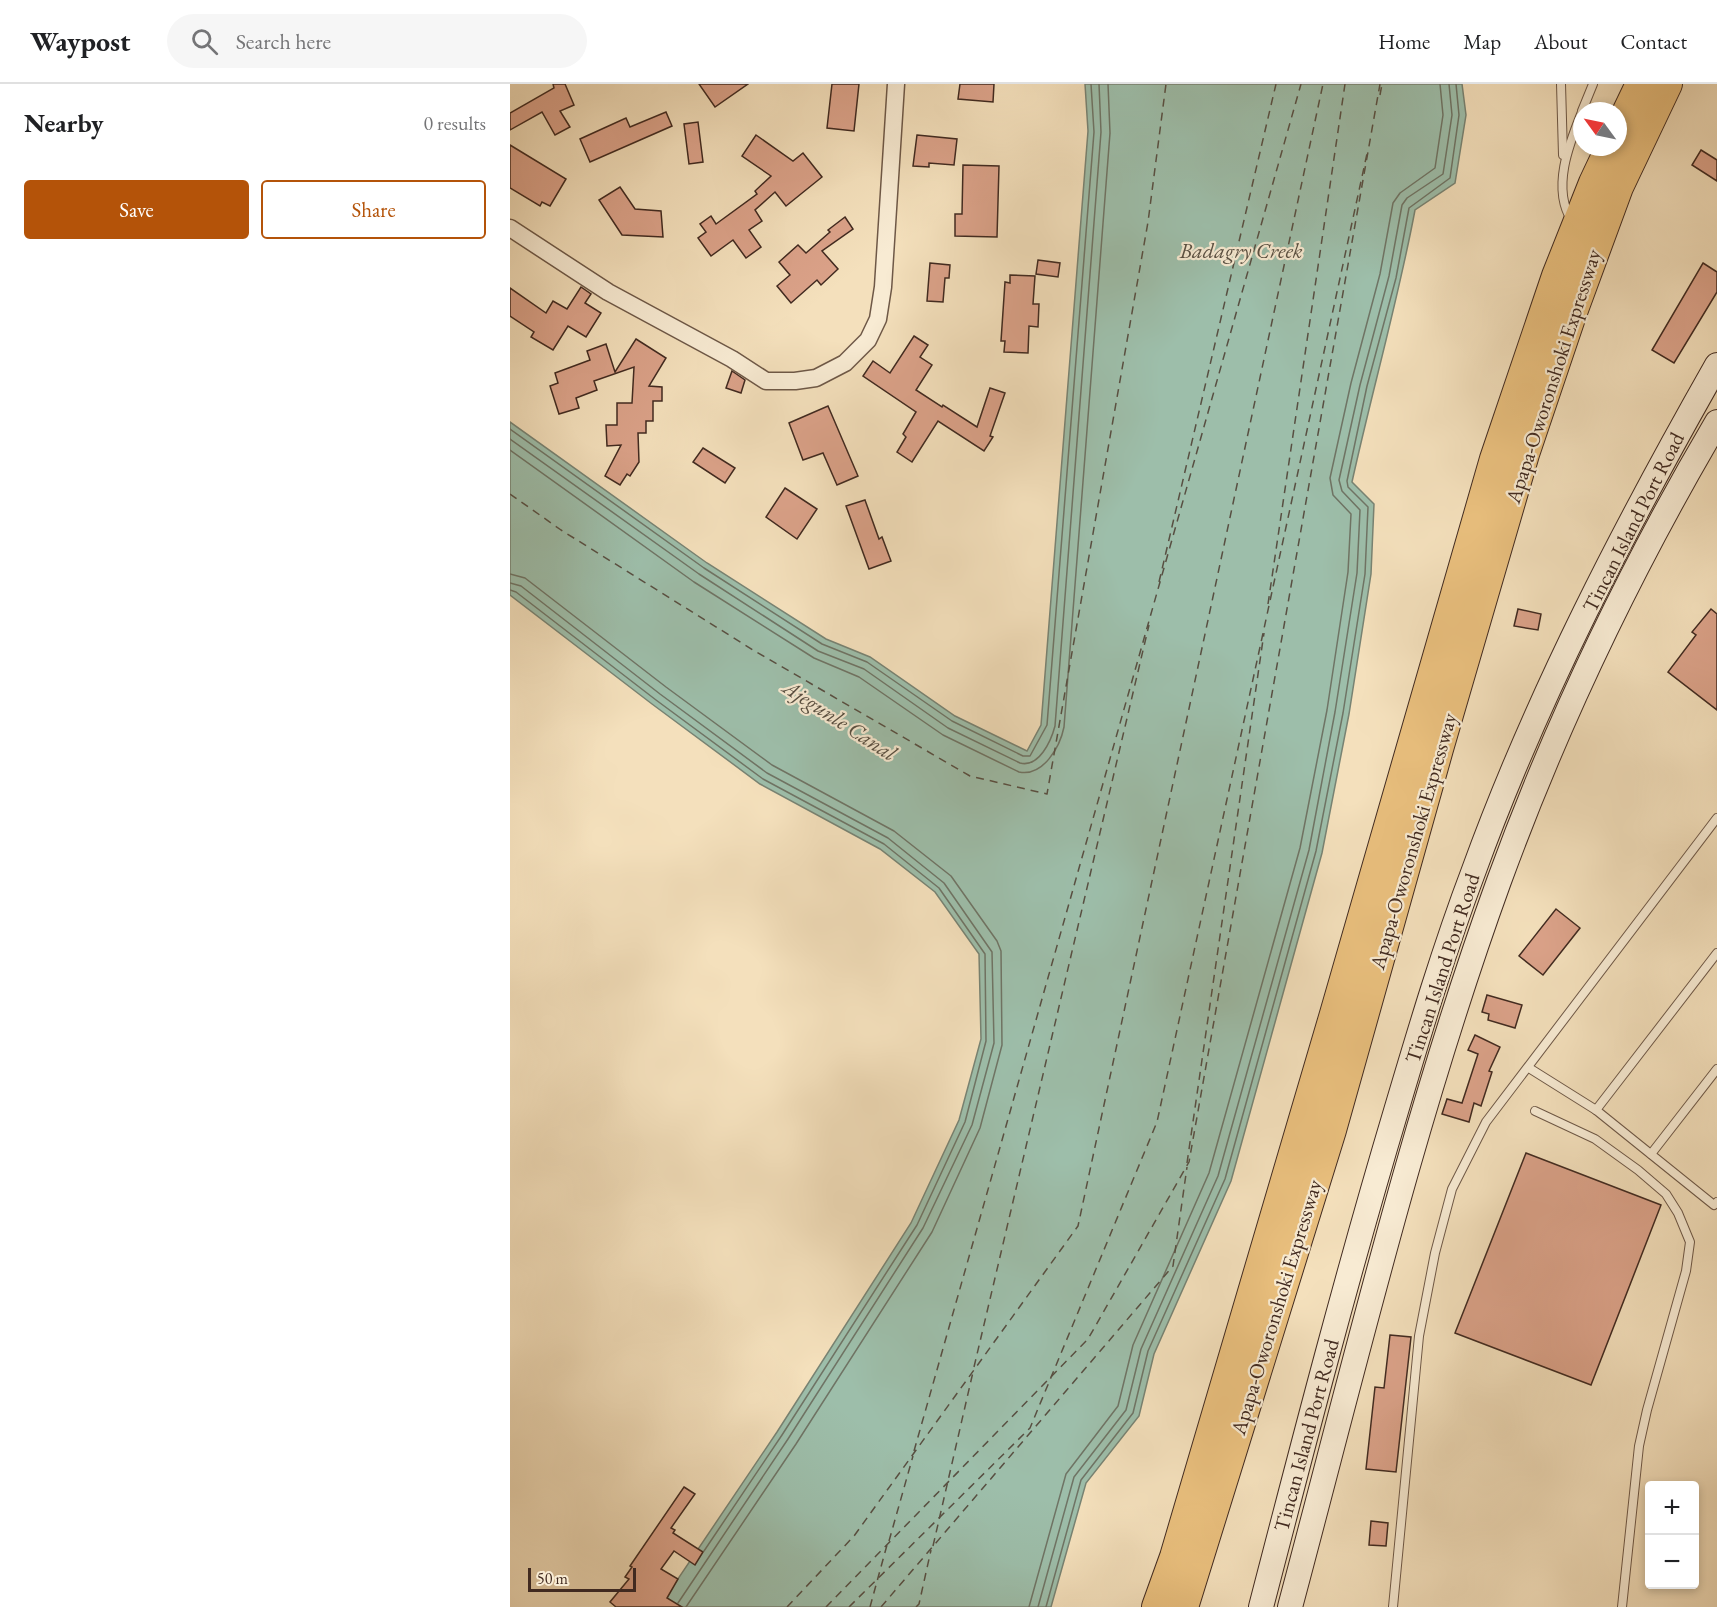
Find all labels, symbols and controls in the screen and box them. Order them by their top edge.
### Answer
search box [167,14,587,68]
text: Waypost [30,23,131,59]
icon: search [188,25,221,58]
text: Search here [236,27,331,56]
text: Home [1378,28,1430,55]
text: Map [1463,28,1501,55]
text: About [1534,28,1587,55]
text: Contact [1620,28,1687,55]
north arrow [1573,102,1627,156]
text: Nearby [24,106,104,140]
text: 0 results [423,110,486,136]
button: Save [24,180,249,239]
button: Share [261,180,486,239]
water label: Badagry Creek [1178,236,1303,265]
street label: Apapa-Oworonshoki Expressway [1499,245,1607,507]
street label: Tincan Island Port Road [1576,427,1690,616]
water label: Ajegunle Canal [776,671,903,768]
street label: Apapa-Oworonshoki Expressway [1363,709,1463,973]
street label: Tincan Island Port Road [1399,869,1486,1066]
street label: Apapa-Oworonshoki Expressway [1224,1175,1328,1439]
street label: Tincan Island Port Road [1267,1335,1345,1534]
map controls [1645,1481,1699,1589]
button: + [1645,1481,1699,1535]
button: − [1645,1535,1699,1589]
scale bar [528,1565,636,1592]
text: 50 m [537,1568,568,1589]

